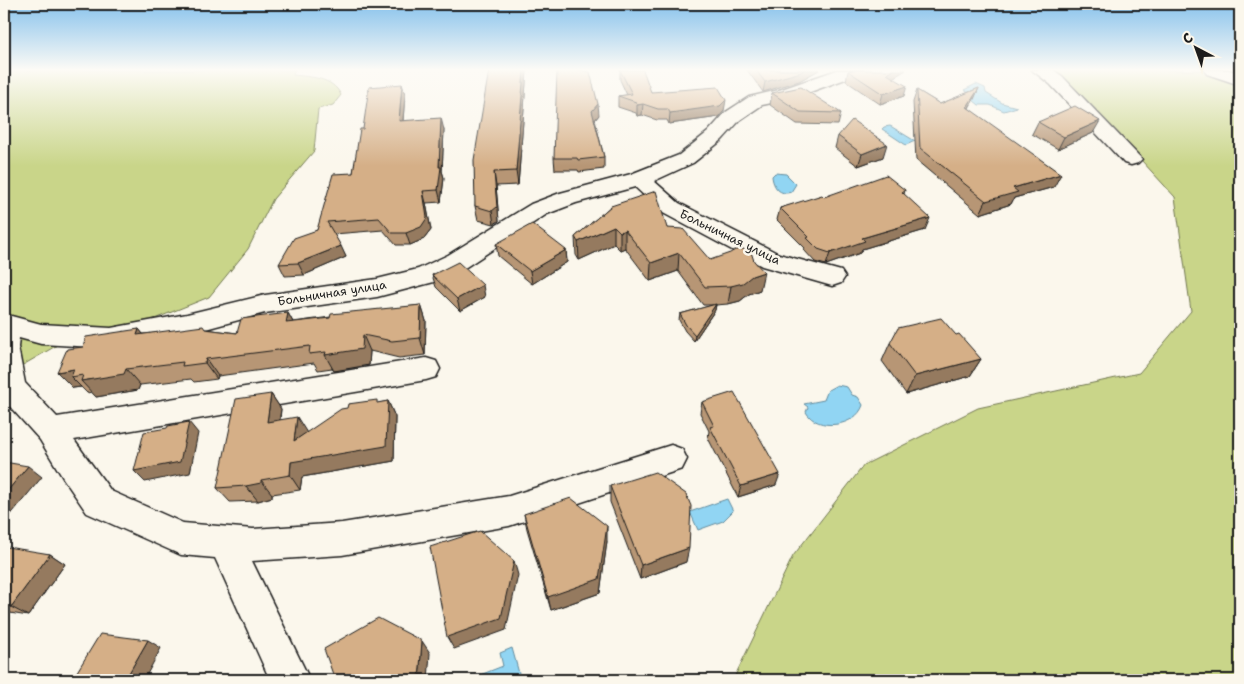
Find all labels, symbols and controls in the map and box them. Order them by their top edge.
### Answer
north arrow [1172,22,1222,72]
text: С [1178,29,1197,48]
street label: Больничная улица [677,206,783,269]
street label: Больничная улица [276,276,388,310]

